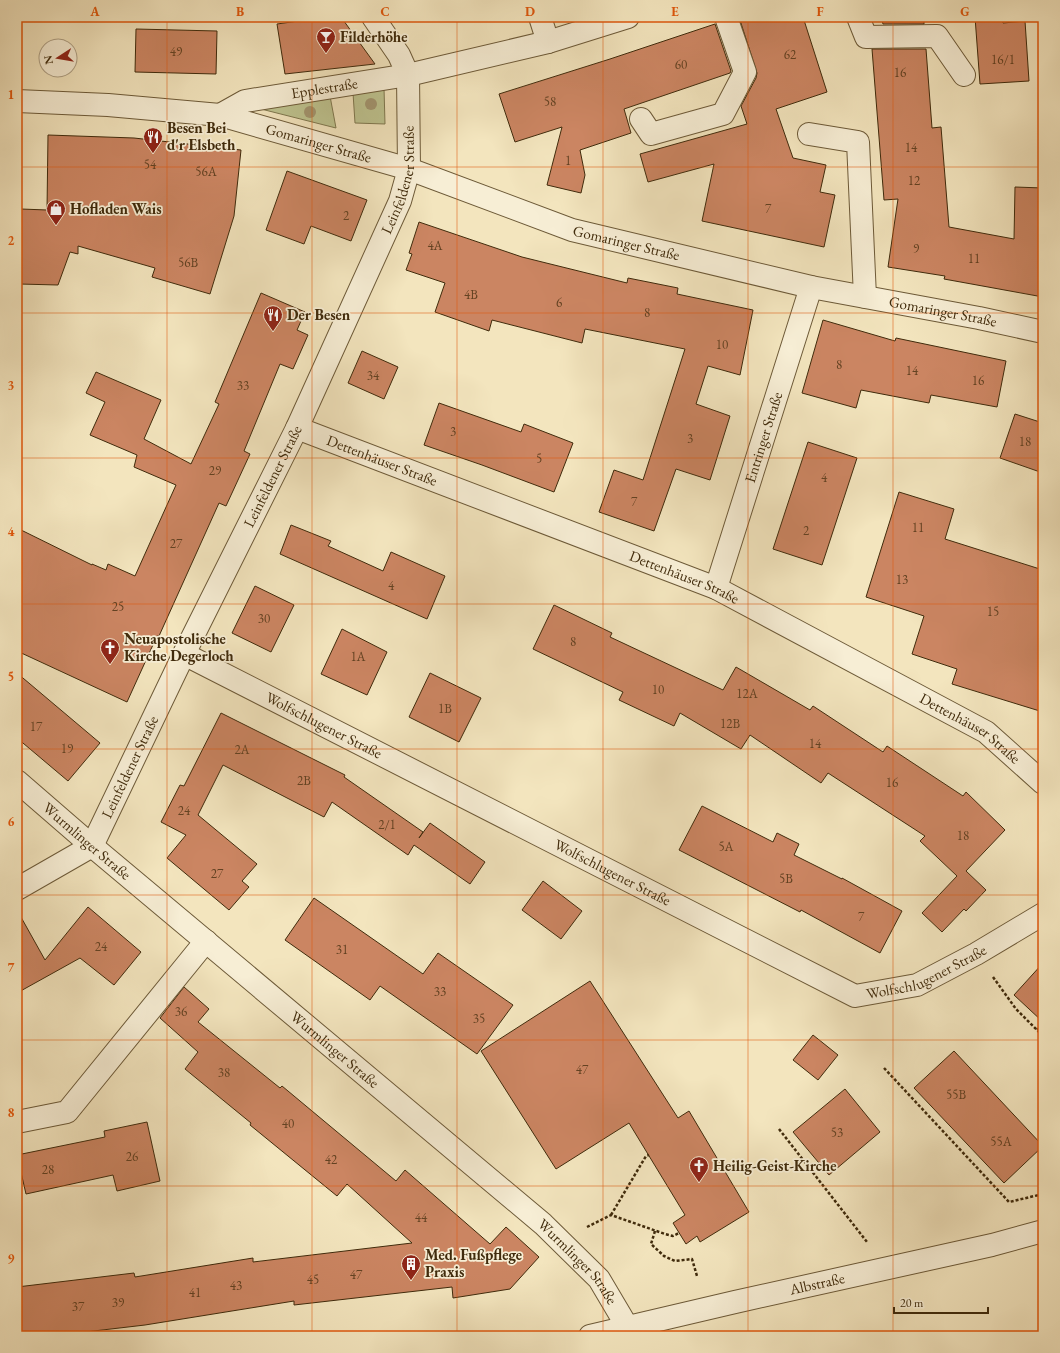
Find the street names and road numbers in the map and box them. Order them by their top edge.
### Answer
street label: Epplestraße [290,73,359,103]
street label: Gomaringer Straße [264,119,374,167]
street label: Leinfeldener Straße [376,126,418,237]
street label: Gomaringer Straße [571,221,682,264]
street label: Gomaringer Straße [888,292,999,331]
street label: Entringer Straße [740,389,786,485]
street label: Leinfeldener Straße [239,422,306,530]
street label: Dettenhäuser Straße [324,430,440,490]
street label: Dettenhäuser Straße [627,546,743,608]
street label: Wolfschlugener Straße [263,687,386,763]
street label: Dettenhäuser Straße [916,688,1025,767]
street label: Leinfeldener Straße [97,712,162,821]
street label: Wurmlinger Straße [39,798,135,884]
street label: Wolfschlugener Straße [551,834,674,910]
street label: Wolfschlugener Straße [865,940,990,1003]
street label: Wurmlinger Straße [287,1006,383,1092]
street label: Wurmlinger Straße [534,1214,622,1308]
street label: Albstraße [787,1268,846,1299]

